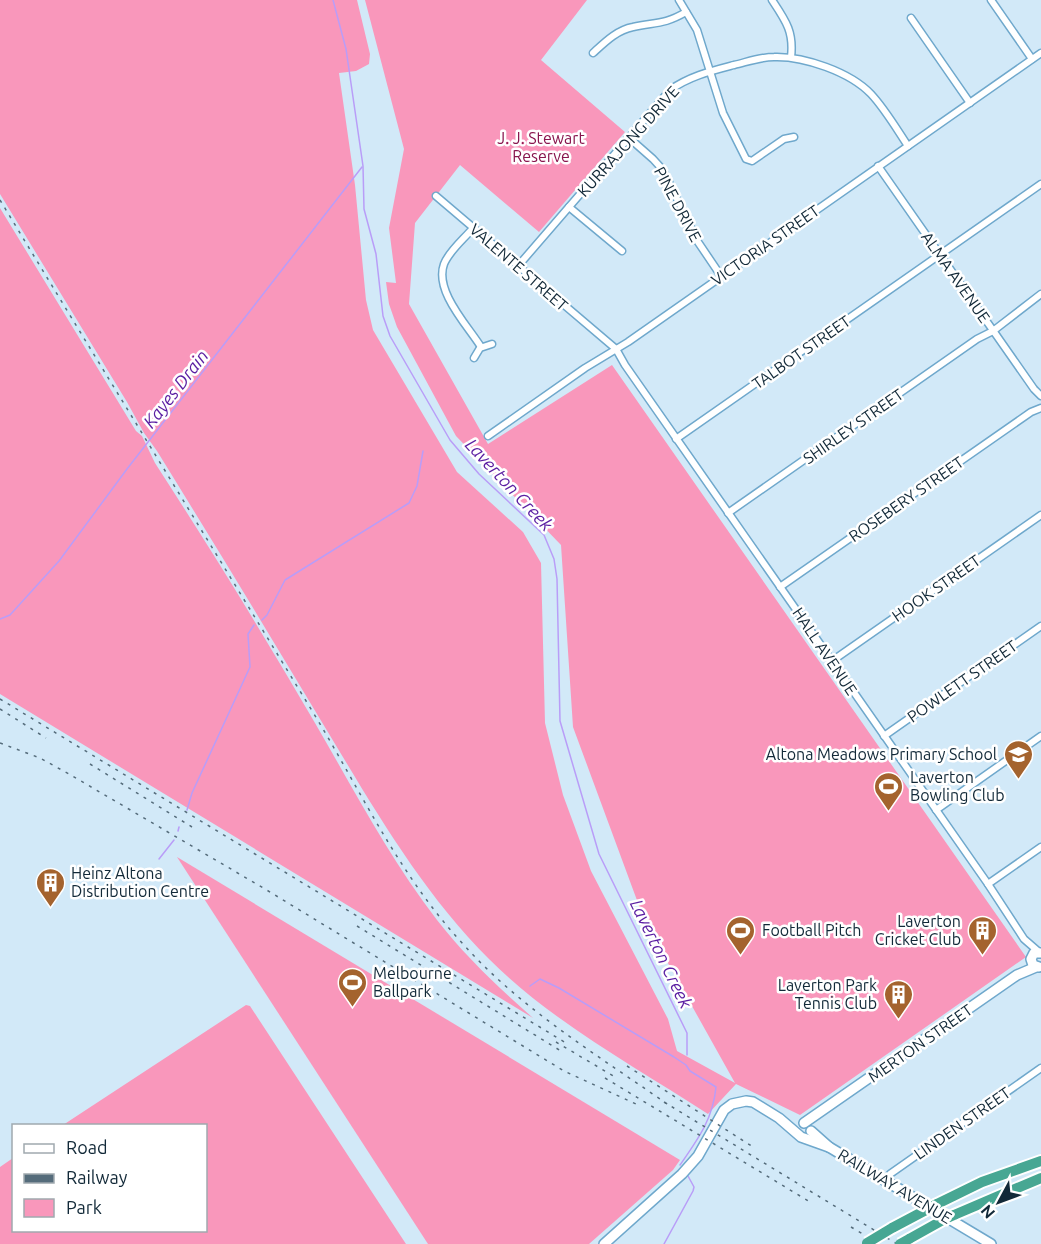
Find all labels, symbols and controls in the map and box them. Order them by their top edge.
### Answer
street label: KURRAJONG DRIVE [574,82,682,200]
park label: J. J. Stewart Reserve [497,129,585,165]
street label: PINE DRIVE [651,163,705,245]
street label: VICTORIA STREET [708,201,823,289]
street label: VALENTE STREET [466,220,572,314]
street label: ALMA AVENUE [918,228,994,326]
street label: TALBOT STREET [749,311,854,393]
water label: Kayes Drain [139,346,212,431]
street label: SHIRLEY STREET [800,385,906,467]
water label: Laverton Creek [462,434,558,535]
street label: ROSEBERY STREET [845,453,967,545]
street label: HOOK STREET [888,551,984,625]
street label: HALL AVENUE [789,604,861,698]
street label: POWLETT STREET [904,636,1020,726]
school or university icon: Altona Meadows Primary School [1002,738,1034,780]
place label: Altona Meadows Primary School [766,745,997,763]
place label: Laverton Bowling Club [910,768,1005,804]
sports icon: Laverton Bowling Club [873,770,905,812]
place label: Heinz Altona Distribution Centre [71,864,209,900]
building icon: Heinz Altona Distribution Centre [34,866,66,908]
water label: Laverton Creek [627,896,697,1012]
place label: Laverton Cricket Club [875,912,961,948]
sports icon: Football Pitch [725,914,757,956]
building icon: Laverton Cricket Club [966,914,998,956]
place label: Football Pitch [762,921,861,939]
place label: Melbourne Ballpark [373,964,452,1000]
sports icon: Melbourne Ballpark [336,966,368,1008]
place label: Laverton Park Tennis Club [778,976,877,1012]
building icon: Laverton Park Tennis Club [882,978,914,1020]
street label: MERTON STREET [864,1000,976,1086]
street label: LINDEN STREET [911,1083,1014,1163]
legend [12,1124,207,1232]
text: Road [66,1137,108,1157]
street label: RAILWAY AVENUE [835,1145,955,1227]
text: Railway [66,1167,128,1187]
north arrow [969,1172,1029,1232]
text: Park [66,1197,102,1217]
text: N [977,1201,998,1222]

